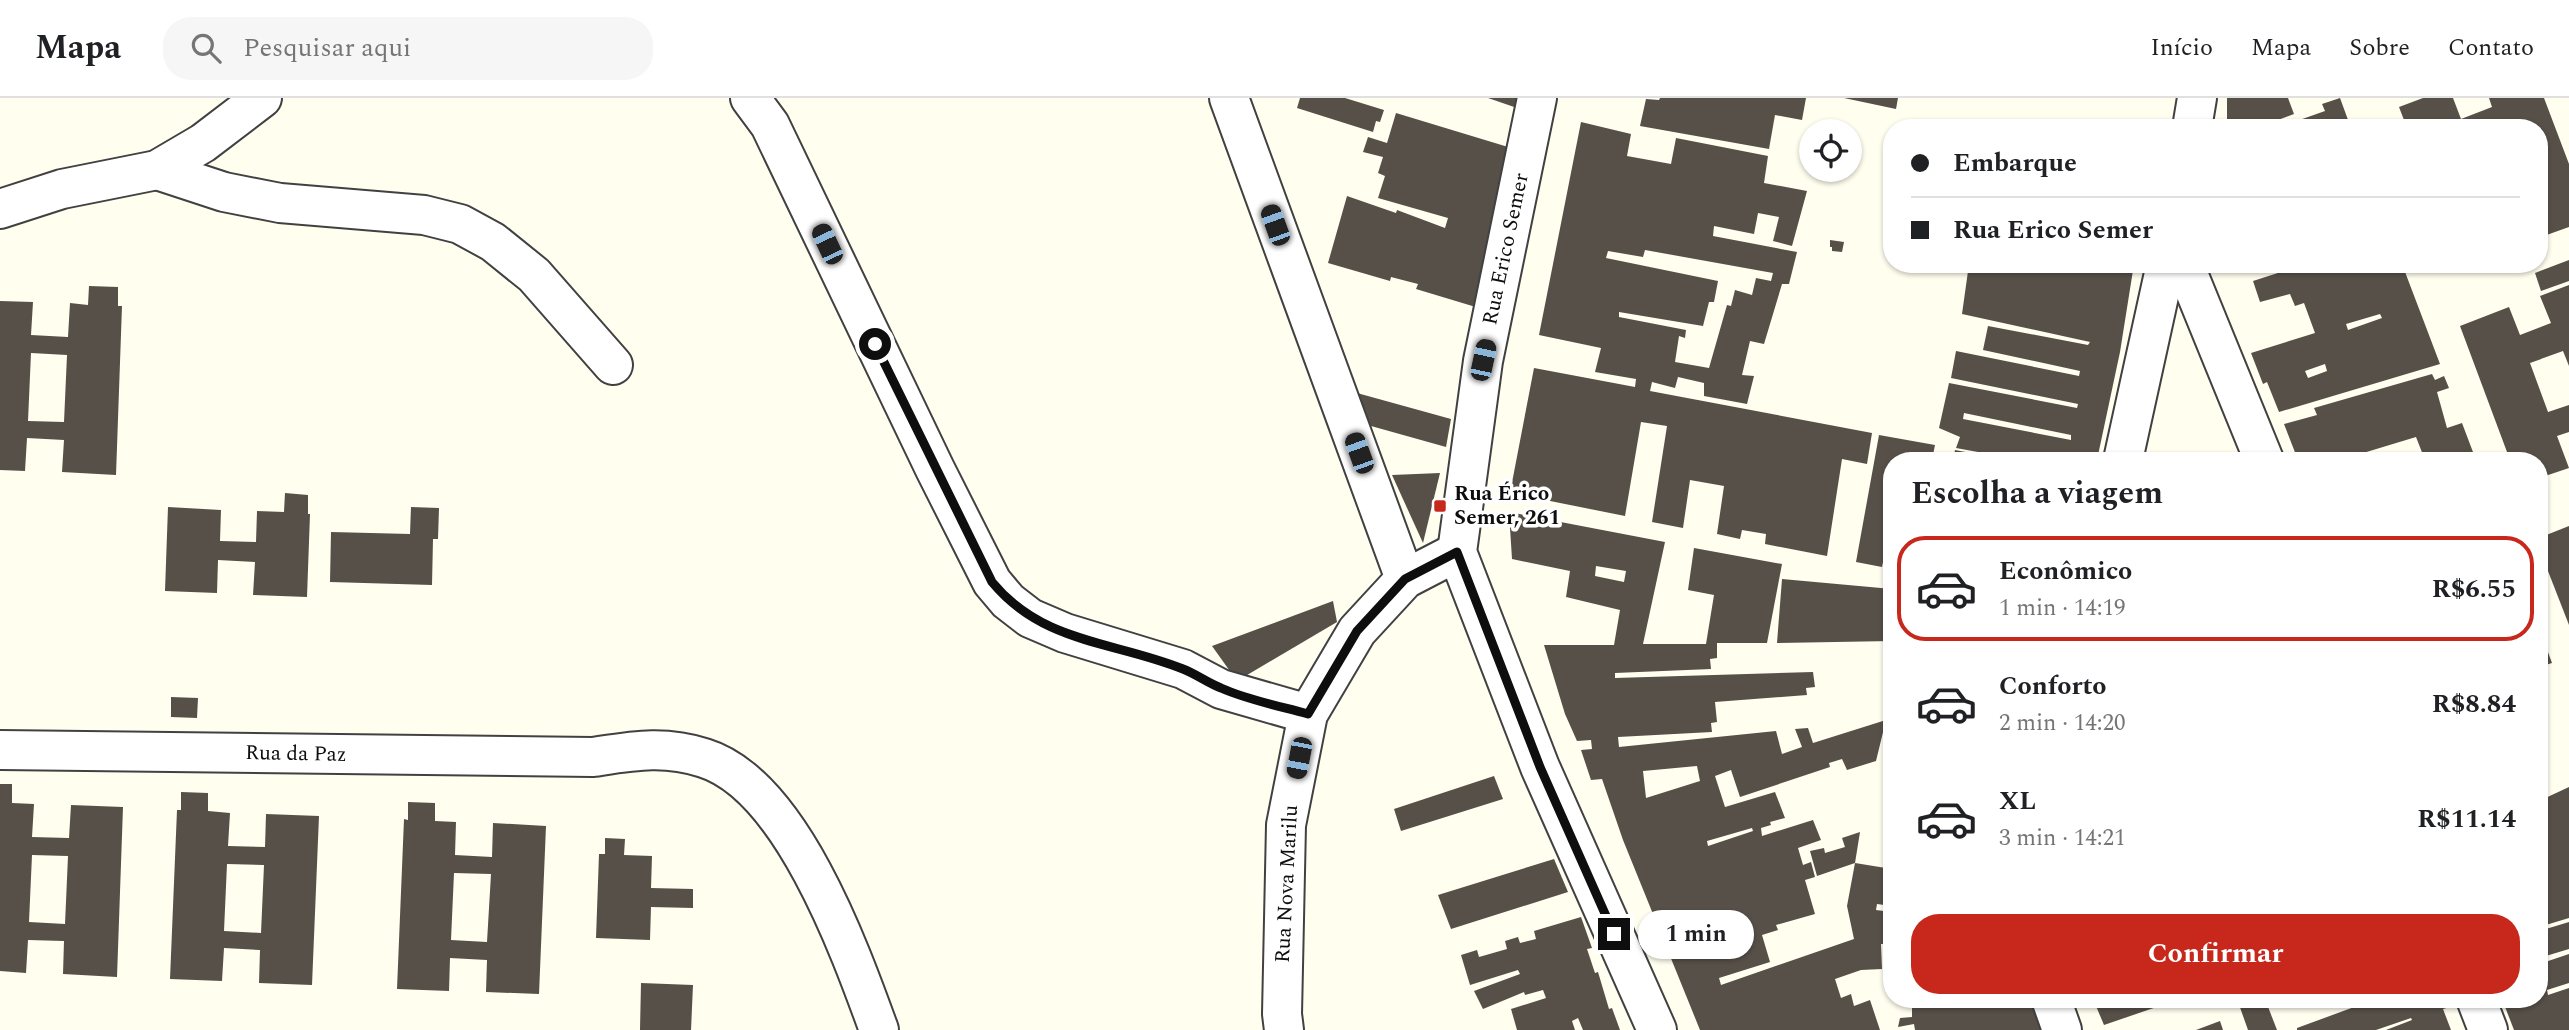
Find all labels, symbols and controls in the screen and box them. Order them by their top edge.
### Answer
search box [163,17,653,80]
text: Mapa [35,23,121,73]
text: Pesquisar aqui [243,28,411,68]
icon: search [187,29,225,67]
text: Início [2150,30,2213,66]
text: Mapa [2251,30,2311,66]
text: Sobre [2349,30,2410,66]
text: Contato [2448,30,2534,66]
map controls [1799,119,1862,182]
button: locate [1799,119,1862,182]
text: Embarque [1953,143,2077,183]
street label: Rua Erico Semer [1474,170,1538,328]
car [1258,202,1293,248]
text: Rua Erico Semer [1953,210,2153,250]
car [809,221,846,267]
route start [859,328,891,360]
car [1469,337,1498,383]
car [1342,430,1377,476]
text: Escolha a viagem [1911,469,2163,518]
place label: Rua Érico Semer, 261 [1454,478,1560,534]
marker: Rua Érico Semer, 261 [1432,498,1448,514]
text: Econômico [1999,551,2132,591]
icon: car [1915,557,1978,620]
text: R$6.55 [2432,569,2516,609]
text: 1 min · 14:19 [1999,591,2126,626]
text: Conforto [1999,666,2107,706]
icon: car [1915,672,1978,735]
text: R$8.84 [2432,684,2516,724]
text: 2 min · 14:20 [1999,706,2126,741]
car [1285,735,1314,781]
street label: Rua da Paz [245,737,347,771]
text: XL [1999,781,2036,821]
icon: car [1915,787,1978,850]
text: R$11.14 [2417,799,2516,839]
street label: Rua Nova Marilu [1267,804,1307,964]
text: 3 min · 14:21 [1999,821,2126,856]
callout: 1 min [1638,910,1754,958]
button: Confirmar [1911,914,2520,994]
text: 1 min [1665,917,1727,952]
route end [1598,918,1630,950]

